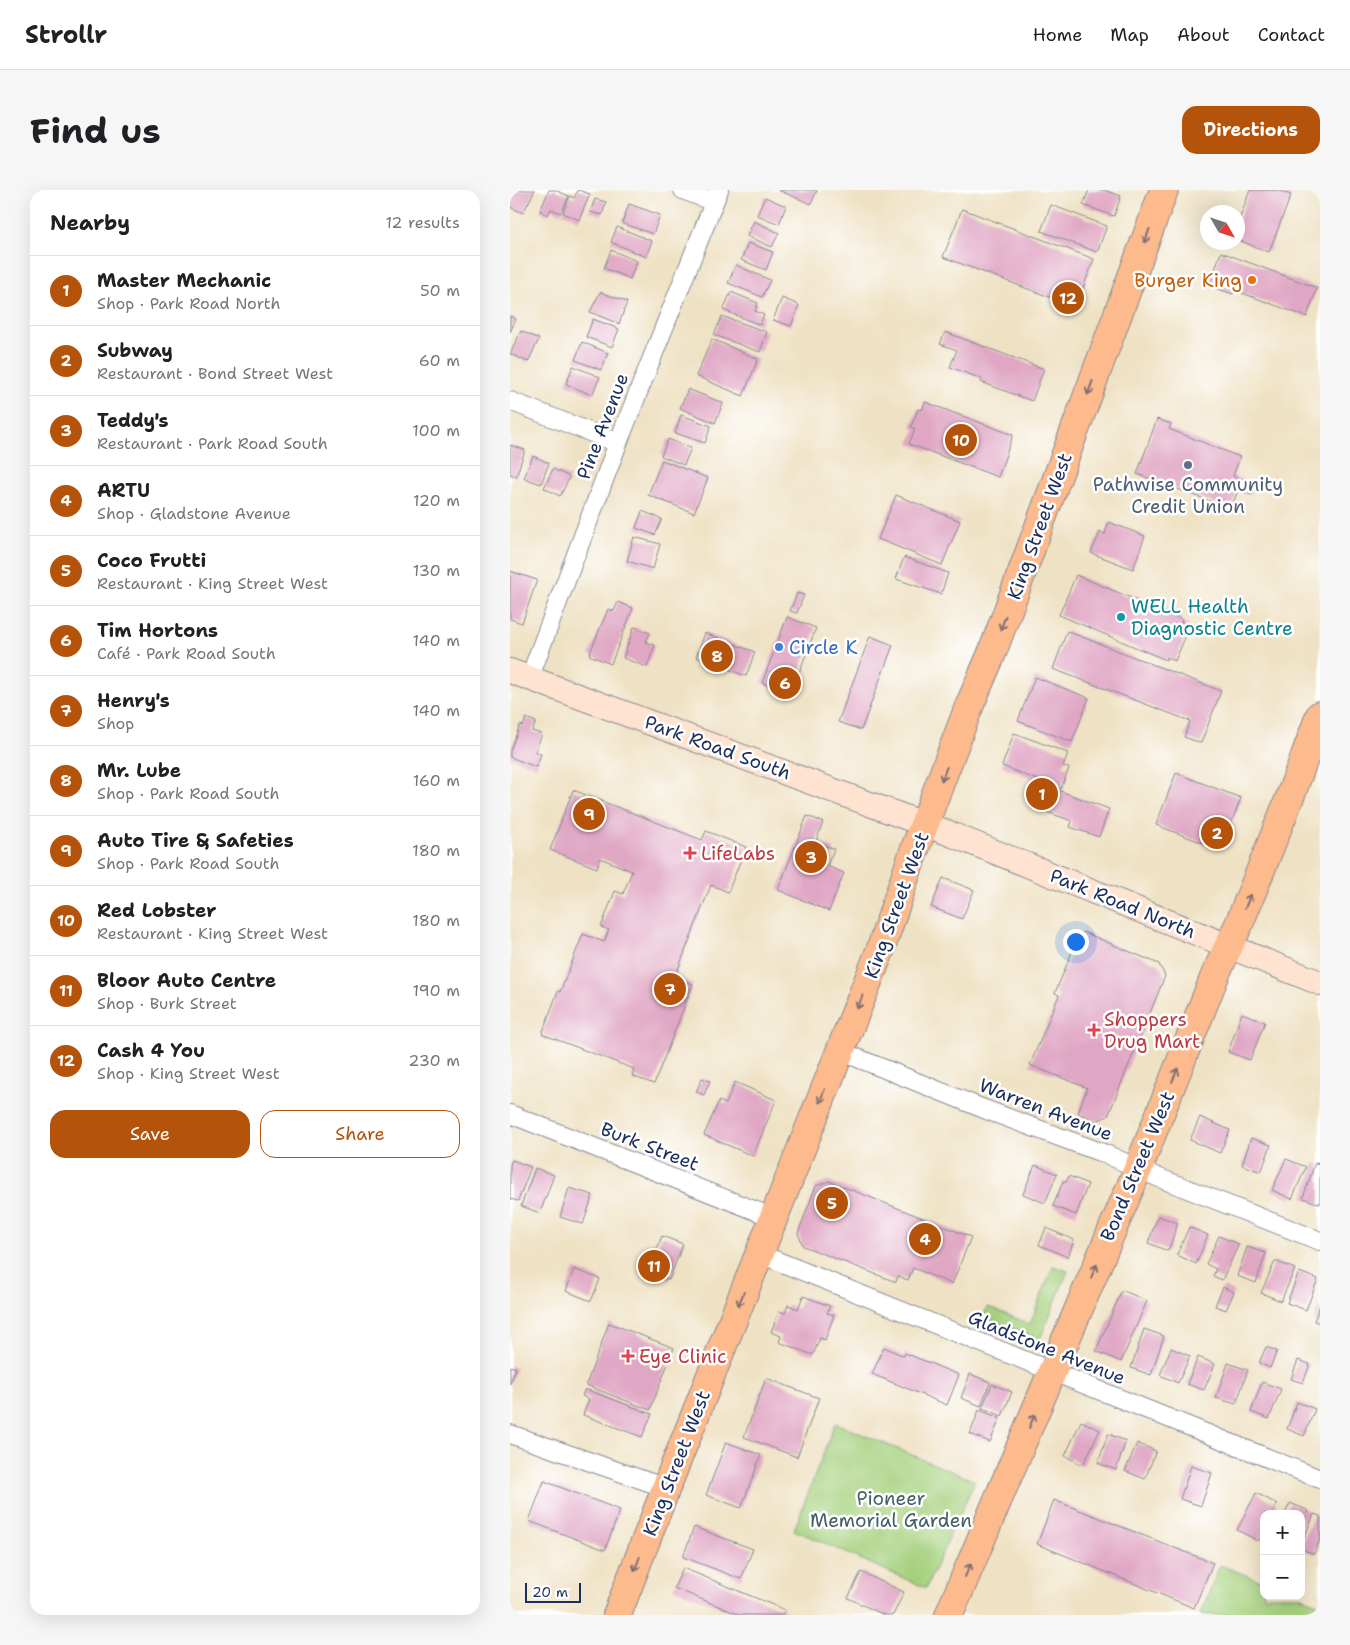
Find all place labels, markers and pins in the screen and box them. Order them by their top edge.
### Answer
place label: Burger King [1134,268,1242,293]
marker: Burger King [1246,274,1258,286]
pin: 12 [1052,279,1084,317]
pin: 10 [945,421,977,459]
marker: Pathwise Community Credit Union [1182,459,1194,471]
place label: Pathwise Community Credit Union [1093,472,1283,519]
place label: WELL Health Diagnostic Centre [1131,594,1293,641]
marker: WELL Health Diagnostic Centre [1115,611,1127,623]
place label: Circle K [789,635,858,660]
pin: 8 [701,637,733,675]
marker: Circle K [773,641,785,653]
pin: 6 [769,664,801,702]
pin: 1 [1026,775,1058,813]
pin: 9 [573,795,605,833]
pin: 2 [1201,814,1233,852]
pin: 3 [795,838,827,876]
place label: LifeLabs [701,841,775,866]
marker: LifeLabs [683,846,697,860]
pin: 7 [654,970,686,1008]
place label: Shoppers Drug Mart [1104,1007,1200,1054]
marker: Shoppers Drug Mart [1088,1024,1100,1036]
pin: 5 [816,1184,848,1222]
pin: 4 [909,1220,941,1258]
pin: 11 [638,1247,670,1285]
place label: Eye Clinic [639,1344,727,1369]
marker: Eye Clinic [621,1349,635,1363]

